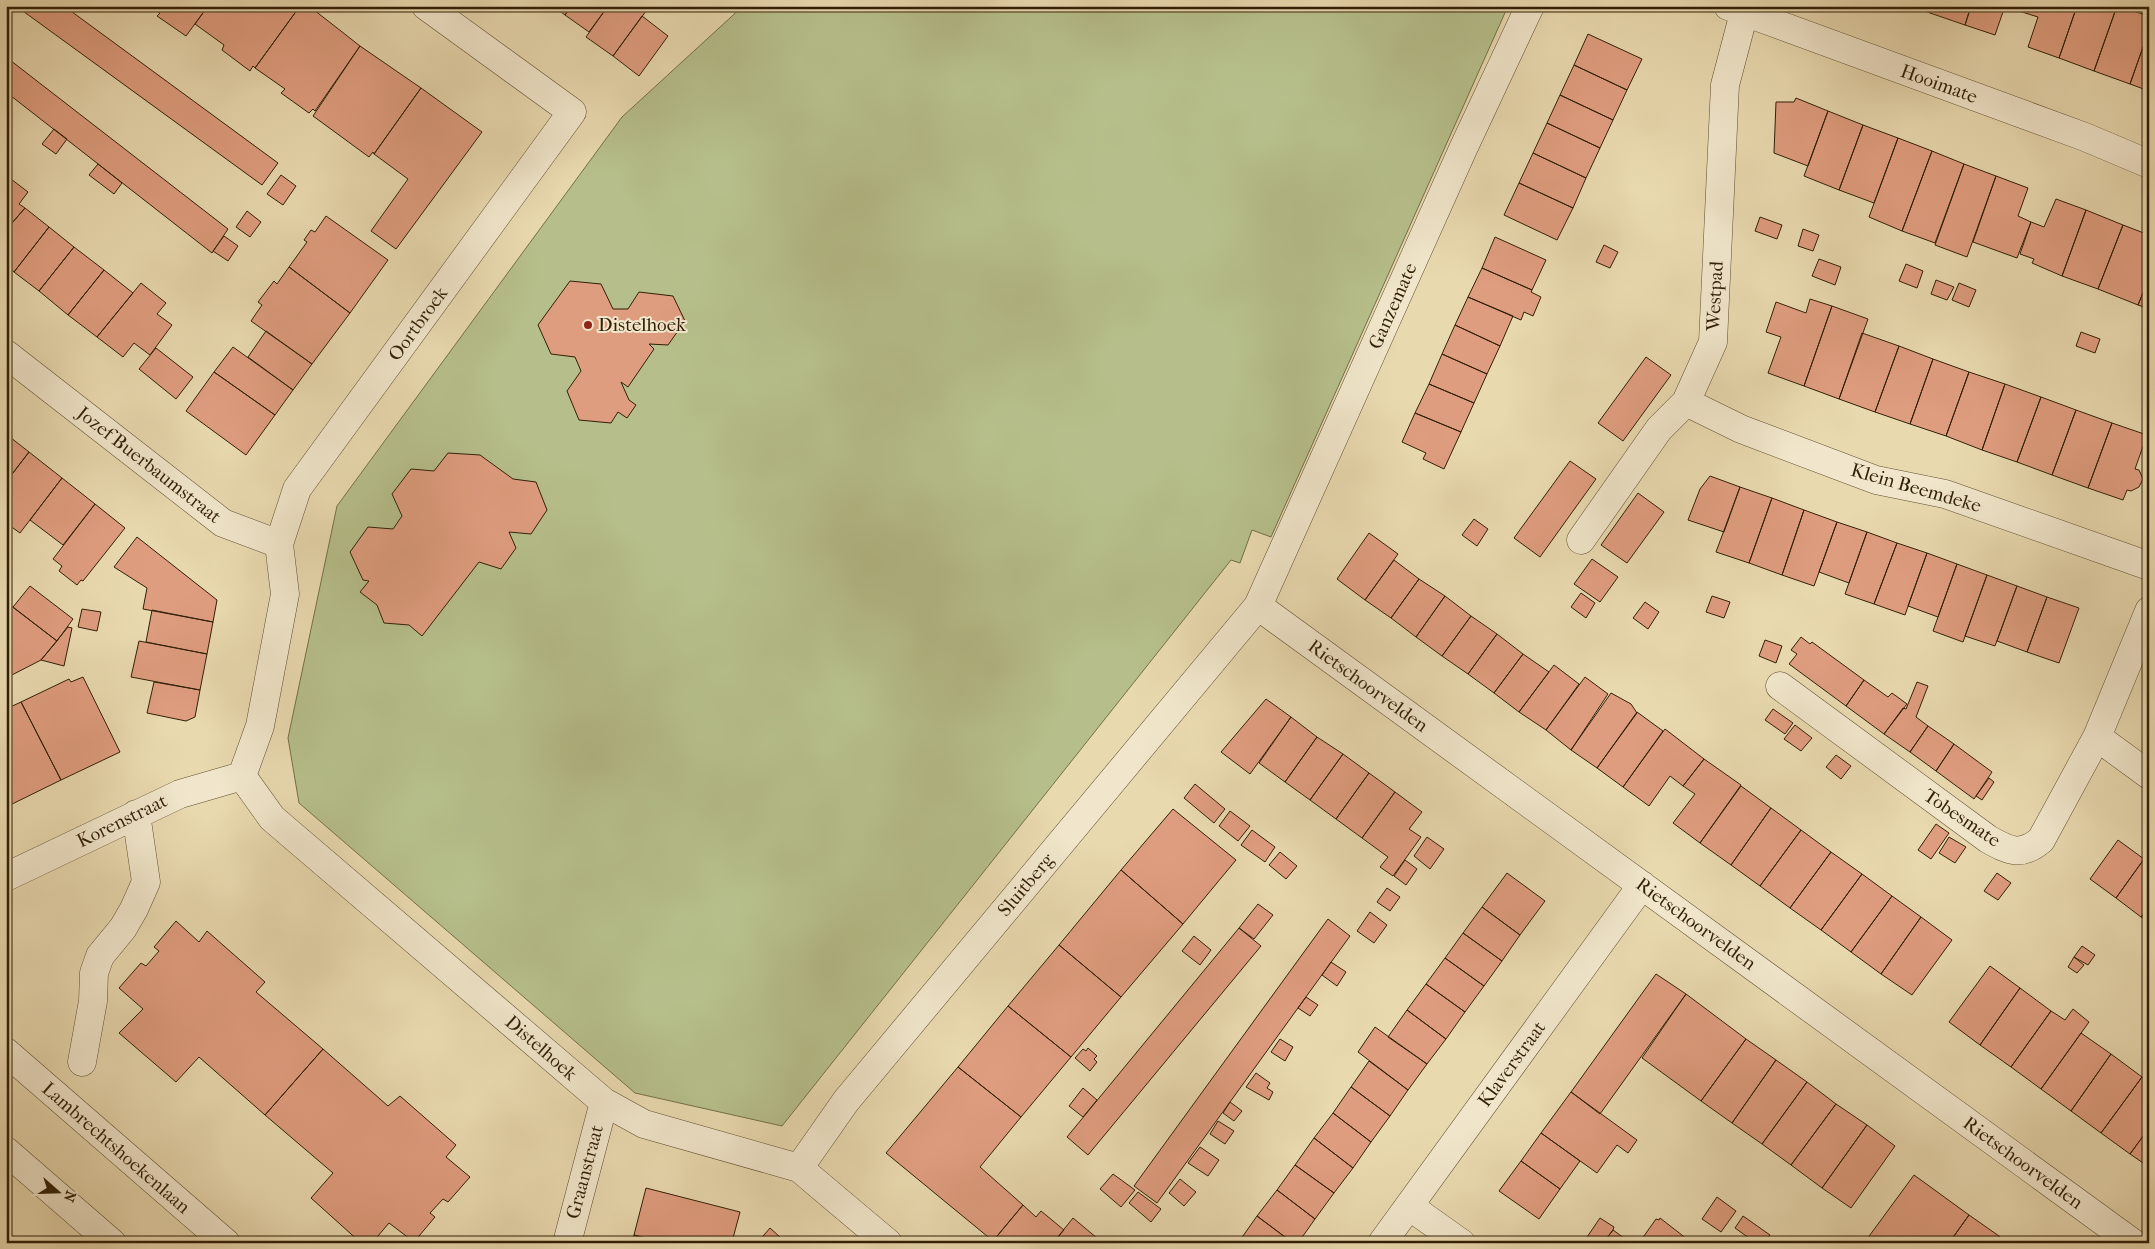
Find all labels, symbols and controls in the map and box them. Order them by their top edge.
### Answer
street label: Hooimate [1898,60,1980,108]
street label: Ganzemate [1364,260,1422,352]
street label: Westpad [1702,260,1728,333]
street label: Oortbroek [384,283,452,365]
place label: Distelhoek [598,314,686,336]
marker: Distelhoek [582,319,594,331]
street label: Jozef Buerbaumstraat [71,401,225,528]
street label: Klein Beemdeke [1848,459,1984,517]
street label: Rietschoorvelden [1304,635,1432,737]
street label: Tobesmate [1919,784,2005,852]
street label: Korenstraat [73,790,171,852]
street label: Sluitberg [993,848,1059,921]
street label: Rietschoorvelden [1632,873,1760,975]
street label: Distelhoek [501,1011,582,1085]
street label: Klaverstraat [1474,1017,1551,1111]
street label: Lambrechtshoekenlaan [37,1078,195,1218]
street label: Rietschoorvelden [1959,1112,2087,1214]
street label: Graanstraat [562,1122,608,1221]
north arrow [32,1166,82,1216]
text: N [60,1188,80,1205]

